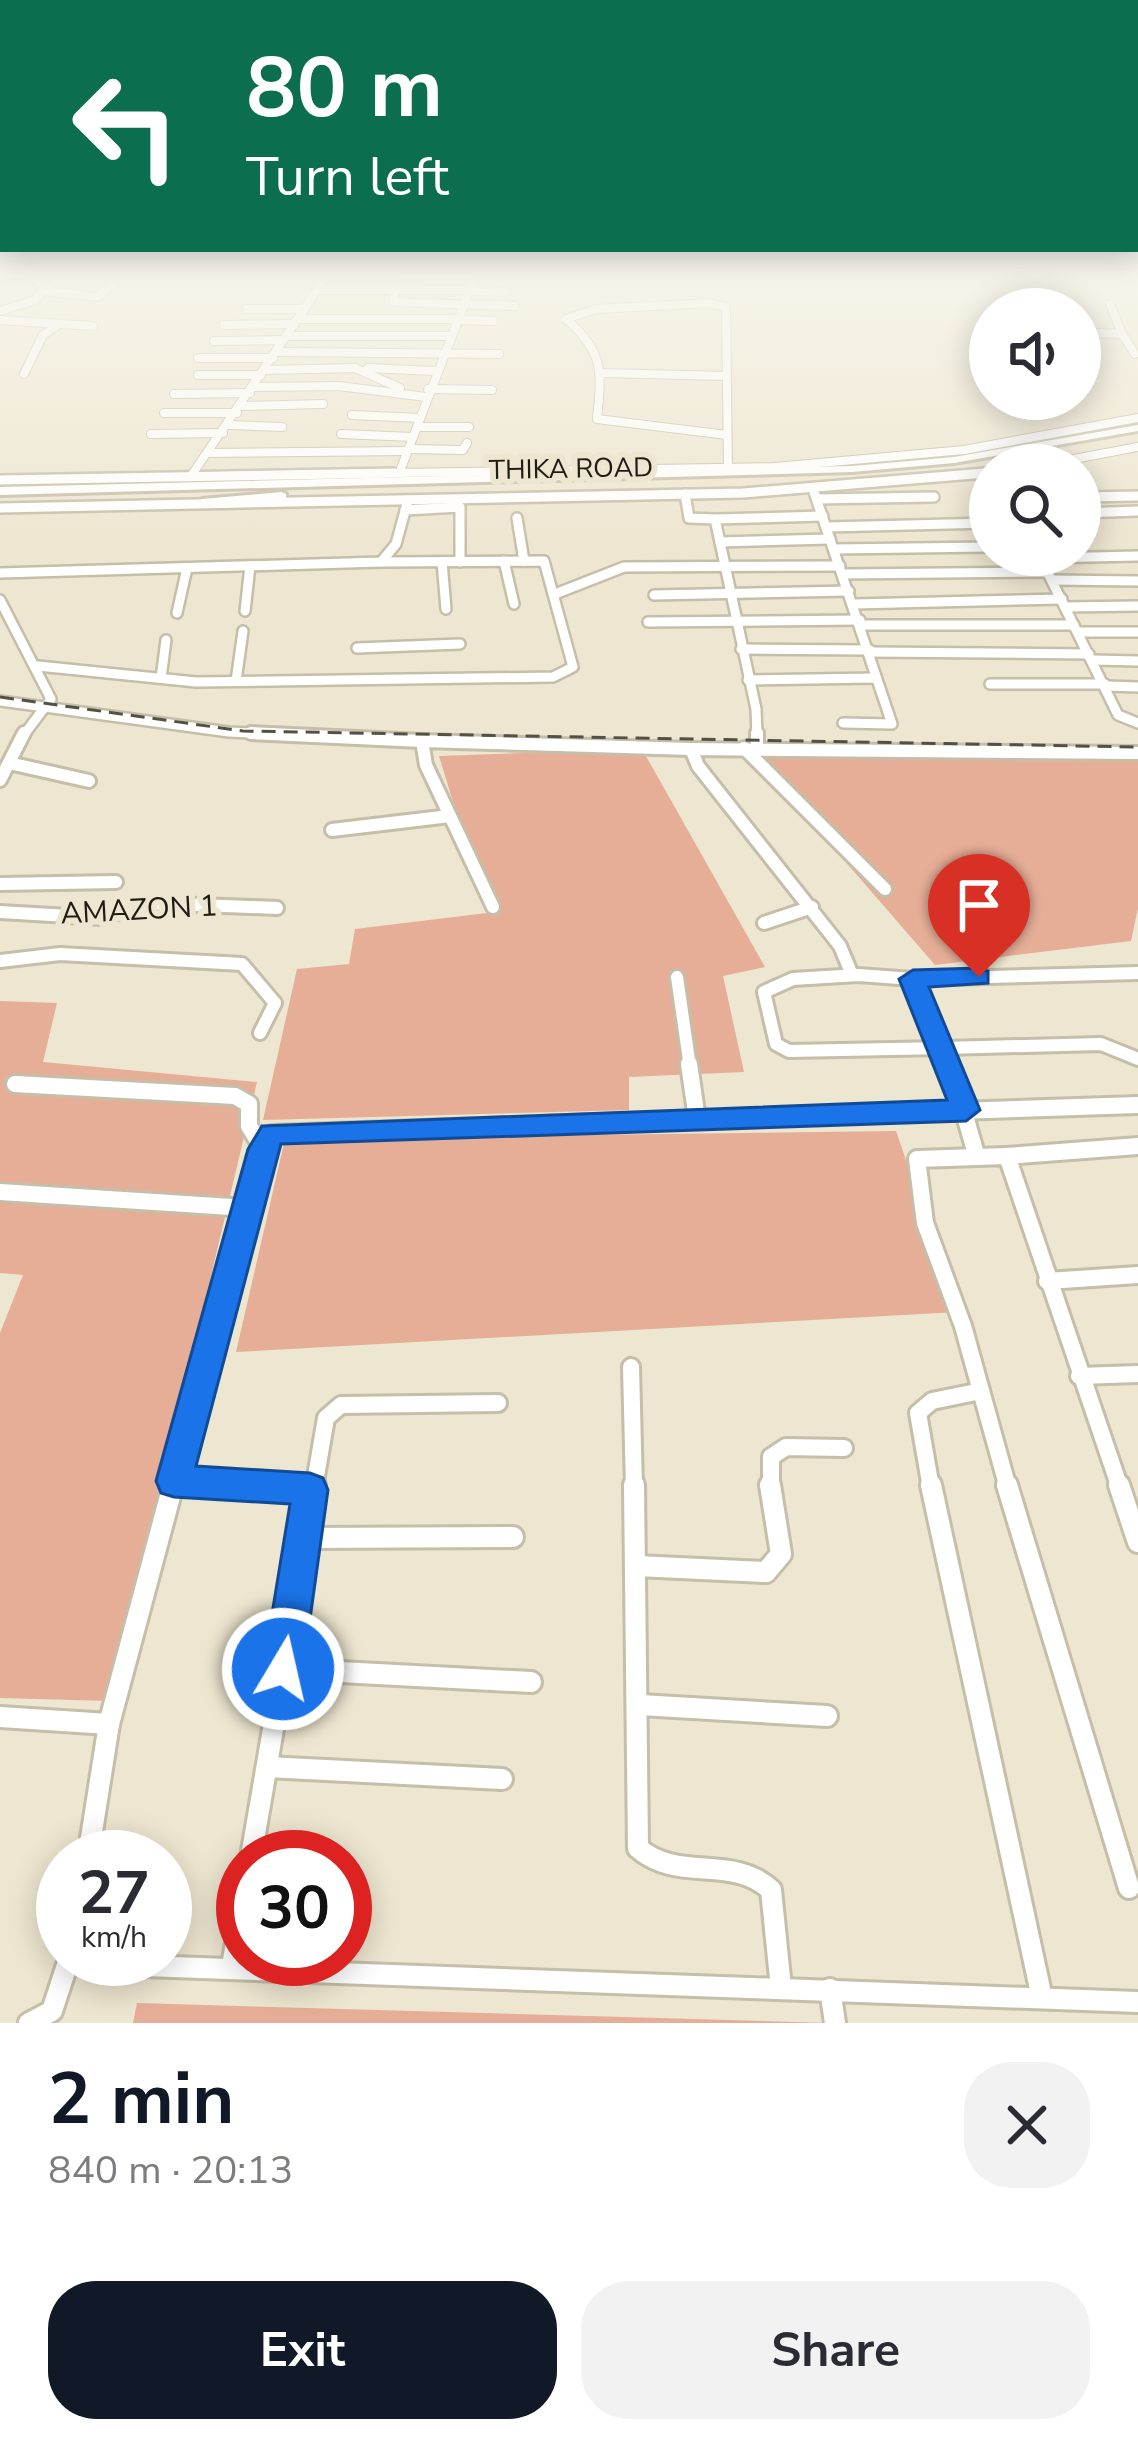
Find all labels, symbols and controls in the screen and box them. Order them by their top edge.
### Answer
text: 80 m [246,31,443,146]
icon: left [48,48,204,204]
text: Turn left [246,140,449,214]
map controls [969,288,1101,576]
button: sound [969,288,1101,420]
button: search [969,444,1101,576]
street label: THIKA ROAD [488,449,654,489]
pin [928,854,1030,977]
icon: arrive [946,872,1012,938]
street label: AMAZON 1 [59,885,219,935]
position arrow [220,1606,346,1732]
speed limit sign: 30 [216,1830,372,1986]
text: 27 [78,1852,150,1934]
text: km/h [81,1917,147,1958]
text: 2 min [48,2050,234,2148]
button: close [964,2062,1090,2188]
text: 840 m · 20:13 [48,2144,293,2197]
button: Exit [48,2281,557,2419]
button: Share [581,2281,1090,2419]

